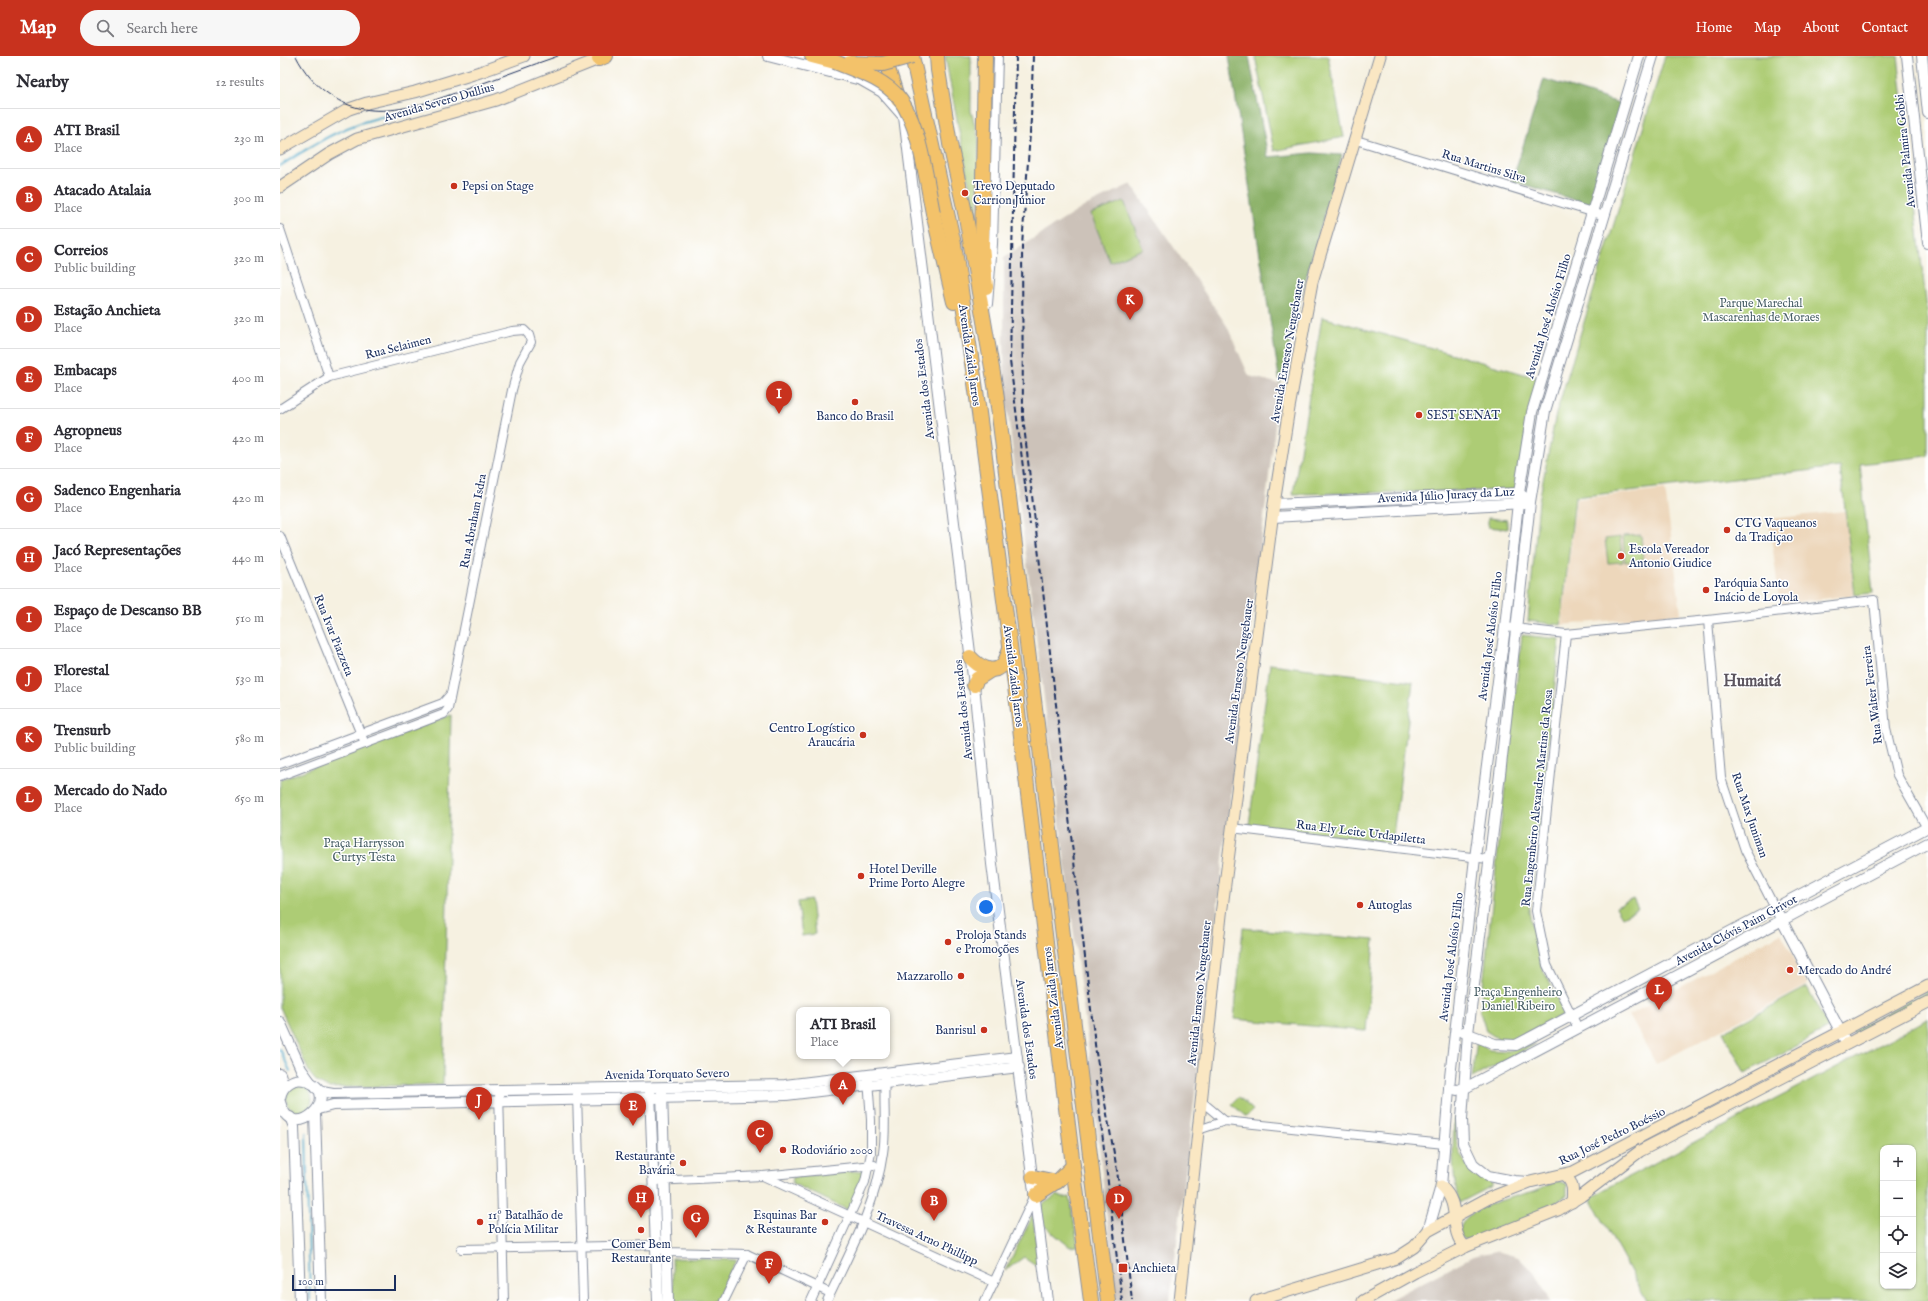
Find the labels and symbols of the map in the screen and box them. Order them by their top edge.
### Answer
street label: Avenida Severo Dullius [381,80,496,126]
street label: Avenida Palmira Gobbi [1892,93,1919,210]
street label: Rua Martins Silva [1440,147,1529,187]
place label: Pepsi on Stage [462,179,534,195]
place label: Trevo Deputado Carrion Júnior [973,179,1056,209]
marker: Pepsi on Stage [449,181,459,191]
marker: Trevo Deputado Carrion Júnior [960,188,970,198]
street label: Avenida José Aloísio Filho [1522,251,1576,382]
street label: Avenida Ernesto Neugebauer [1267,277,1308,425]
pin: K [1117,287,1143,320]
park label: Parque Marechal Mascarenhas de Moraes [1702,296,1820,325]
street label: Avenida Zaida Jarros [954,302,984,407]
street label: Rua Selaimen [364,332,433,363]
street label: Avenida dos Estados [911,338,938,441]
pin: I [766,381,792,414]
marker: Banco do Brasil [850,397,860,407]
place label: SEST SENAT [1427,408,1500,423]
place label: Banco do Brasil [816,409,894,424]
marker: SEST SENAT [1414,410,1424,420]
street label: Rua Abraham Isdra [457,472,490,570]
street label: Avenida Júlio Juracy da Luz [1376,484,1515,508]
place label: CTG Vaqueanos da Tradiçao [1735,516,1817,545]
marker: CTG Vaqueanos da Tradiçao [1722,525,1732,535]
place label: Escola Vereador Antonio Giudice [1628,542,1712,571]
marker: Escola Vereador Antonio Giudice [1616,551,1626,561]
street label: Avenida José Aloísio Filho [1475,570,1507,703]
place label: Paróquia Santo Inácio de Loyola [1714,576,1799,605]
marker: Paróquia Santo Inácio de Loyola [1701,585,1711,595]
street label: Rua Ivar Piazzeta [310,592,357,679]
street label: Avenida Ernesto Neugebauer [1222,597,1257,745]
street label: Avenida Zaida Jarros [999,623,1027,728]
street label: Rua Walter Ferreira [1859,644,1886,745]
street label: Avenida dos Estados [951,659,976,762]
district label: Humaitá [1723,672,1782,692]
street label: Rua Engenheiro Alexandre Martins da Rosa [1519,688,1556,908]
place label: Centro Logístico Araucária [769,721,856,750]
marker: Centro Logístico Araucária [858,730,868,740]
street label: Rua Max Juniman [1727,771,1771,861]
street label: Rua Ely Leite Urdapiletta [1295,817,1427,849]
park label: Praça Harrysson Curtys Testa [324,836,405,865]
place label: Hotel Deville Prime Porto Alegre [869,862,965,891]
marker: Hotel Deville Prime Porto Alegre [856,871,866,881]
street label: Avenida José Aloísio Filho [1436,891,1468,1024]
street label: Avenida Clóvis Paim Grivot [1672,892,1800,969]
your location [976,897,996,917]
place label: Autoglas [1367,898,1412,913]
marker: Autoglas [1355,900,1365,910]
street label: Avenida Ernesto Neugebauer [1184,919,1215,1067]
place label: Proloja Stands e Promoções [956,928,1027,957]
marker: Proloja Stands e Promoções [943,937,953,947]
street label: Avenida Zaida Jarros [1040,946,1068,1051]
place label: Mercado do André [1798,963,1892,978]
marker: Mercado do André [1785,965,1795,975]
place label: Mazzarollo [896,969,954,984]
marker: Mazzarollo [956,971,966,981]
street label: Avenida dos Estados [1012,977,1041,1080]
pin: L [1646,977,1672,1010]
park label: Praça Engenheiro Daniel Ribeiro [1474,985,1563,1014]
place label: Banrisul [935,1023,977,1038]
marker: Banrisul [979,1025,989,1035]
street label: Avenida Torquato Severo [604,1066,730,1084]
pin: A [830,1072,856,1105]
pin: J [466,1087,492,1120]
pin: E [620,1093,646,1126]
street label: Rua José Pedro Boéssio [1557,1104,1669,1170]
pin: C [747,1120,773,1153]
place label: Rodoviário 2000 [791,1143,873,1158]
marker: Rodoviário 2000 [778,1145,788,1155]
place label: Restaurante Bavária [615,1149,676,1178]
marker: Restaurante Bavária [678,1158,688,1168]
pin: H [628,1185,654,1218]
pin: D [1106,1186,1132,1219]
pin: B [921,1188,947,1221]
pin: G [683,1205,709,1238]
place label: 11º Batalhão de Polícia Militar [488,1208,563,1237]
place label: Esquinas Bar & Restaurante [745,1208,818,1237]
street label: Travessa Arno Phillipp [873,1208,981,1270]
marker: 11º Batalhão de Polícia Militar [475,1217,485,1227]
marker: Esquinas Bar & Restaurante [820,1217,830,1227]
marker: Comer Bem Restaurante [636,1225,646,1235]
place label: Comer Bem Restaurante [611,1237,671,1266]
pin: F [756,1251,782,1284]
place label: Anchieta [1131,1261,1177,1276]
marker: Anchieta [1117,1262,1129,1274]
scale bar [292,1273,396,1292]

